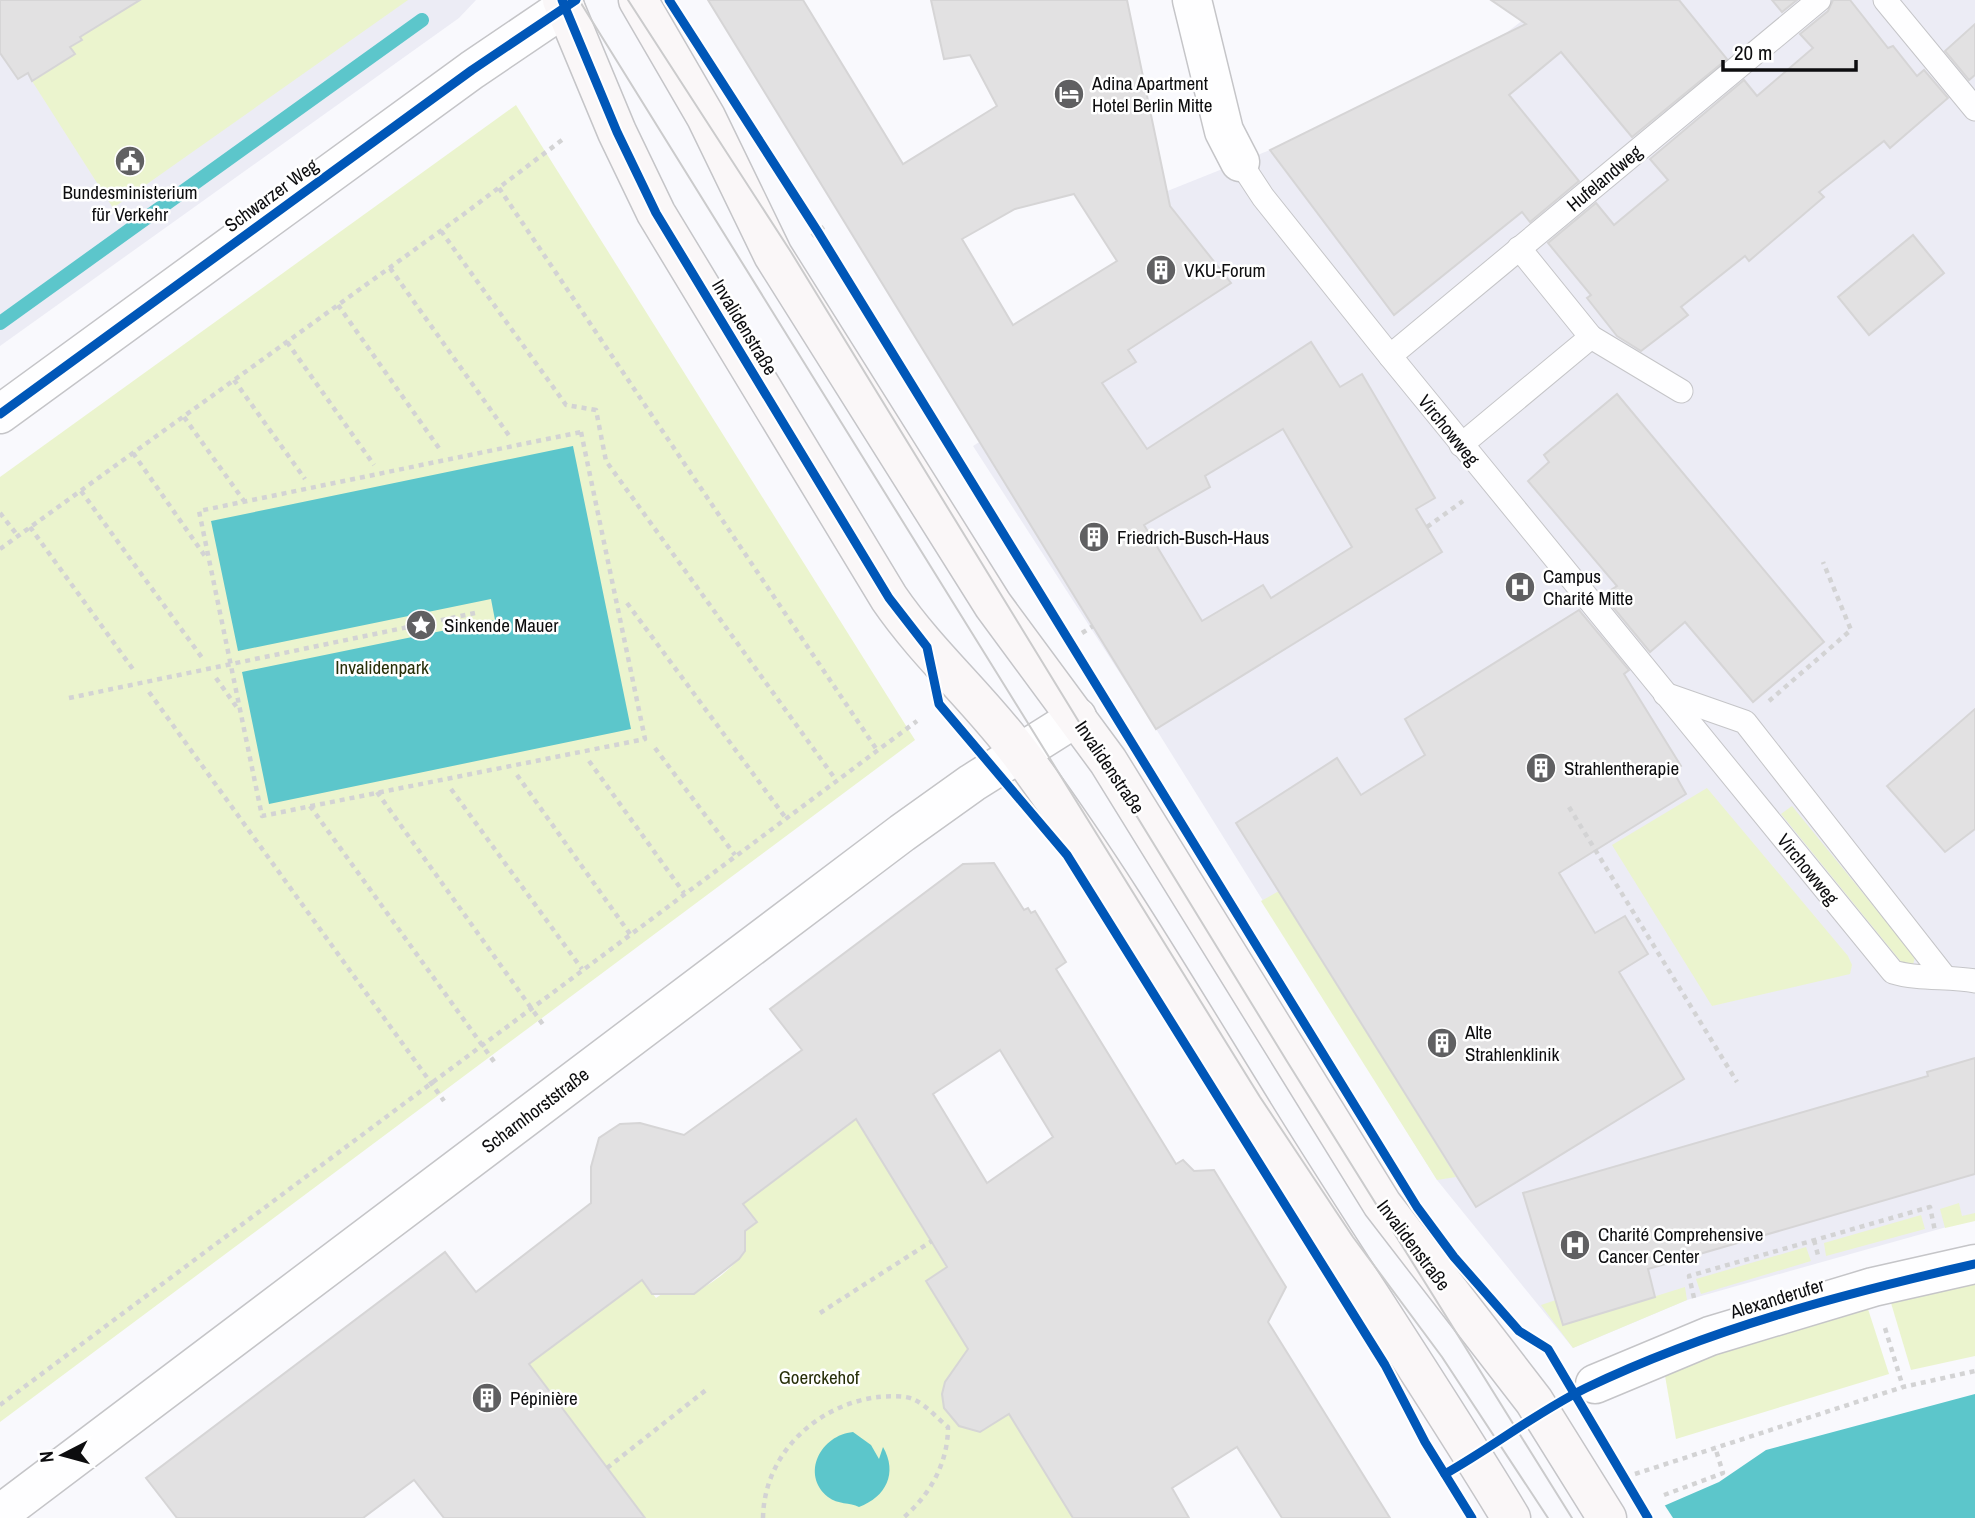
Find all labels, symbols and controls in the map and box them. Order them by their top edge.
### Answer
scale bar [1723,28,1856,72]
text: 20 m [1734,38,1772,67]
place label: Adina Apartment Hotel Berlin Mitte [1091,70,1212,118]
hotel icon: Adina Apartment Hotel Berlin Mitte [1052,77,1086,111]
street label: Hufelandweg [1561,139,1647,217]
public building icon: Bundesministerium für Verkehr [113,144,147,178]
street label: Schwarzer Weg [219,152,323,238]
place label: Bundesministerium für Verkehr [62,179,198,227]
building icon: VKU-Forum [1144,253,1178,287]
place label: VKU-Forum [1184,257,1265,283]
street label: Invalidenstraße [706,274,784,380]
street label: Virchowweg [1412,389,1486,471]
building icon: Friedrich-Busch-Haus [1077,520,1111,554]
place label: Friedrich-Busch-Haus [1117,524,1270,550]
place label: Campus Charité Mitte [1543,563,1633,611]
hospital icon: Campus Charité Mitte [1503,570,1537,604]
place icon: Sinkende Mauer [404,608,438,642]
place label: Sinkende Mauer [444,612,559,638]
park label: Invalidenpark [335,654,429,680]
street label: Invalidenstraße [1069,715,1151,819]
building icon: Strahlentherapie [1524,751,1558,785]
place label: Strahlentherapie [1564,755,1679,781]
street label: Virchowweg [1771,828,1845,910]
place label: Alte Strahlenklinik [1464,1019,1560,1067]
building icon: Alte Strahlenklinik [1425,1026,1459,1060]
street label: Scharnhorststraße [476,1061,594,1159]
street label: Invalidenstraße [1371,1194,1457,1296]
place label: Charité Comprehensive Cancer Center [1598,1221,1763,1269]
hospital icon: Charité Comprehensive Cancer Center [1558,1228,1592,1262]
street label: Alexanderufer [1726,1271,1828,1325]
park label: Goerckehof [779,1364,860,1390]
building icon: Pépinière [470,1381,504,1415]
place label: Pépinière [510,1385,578,1411]
north arrow [28,1420,98,1490]
text: N [33,1450,60,1464]

